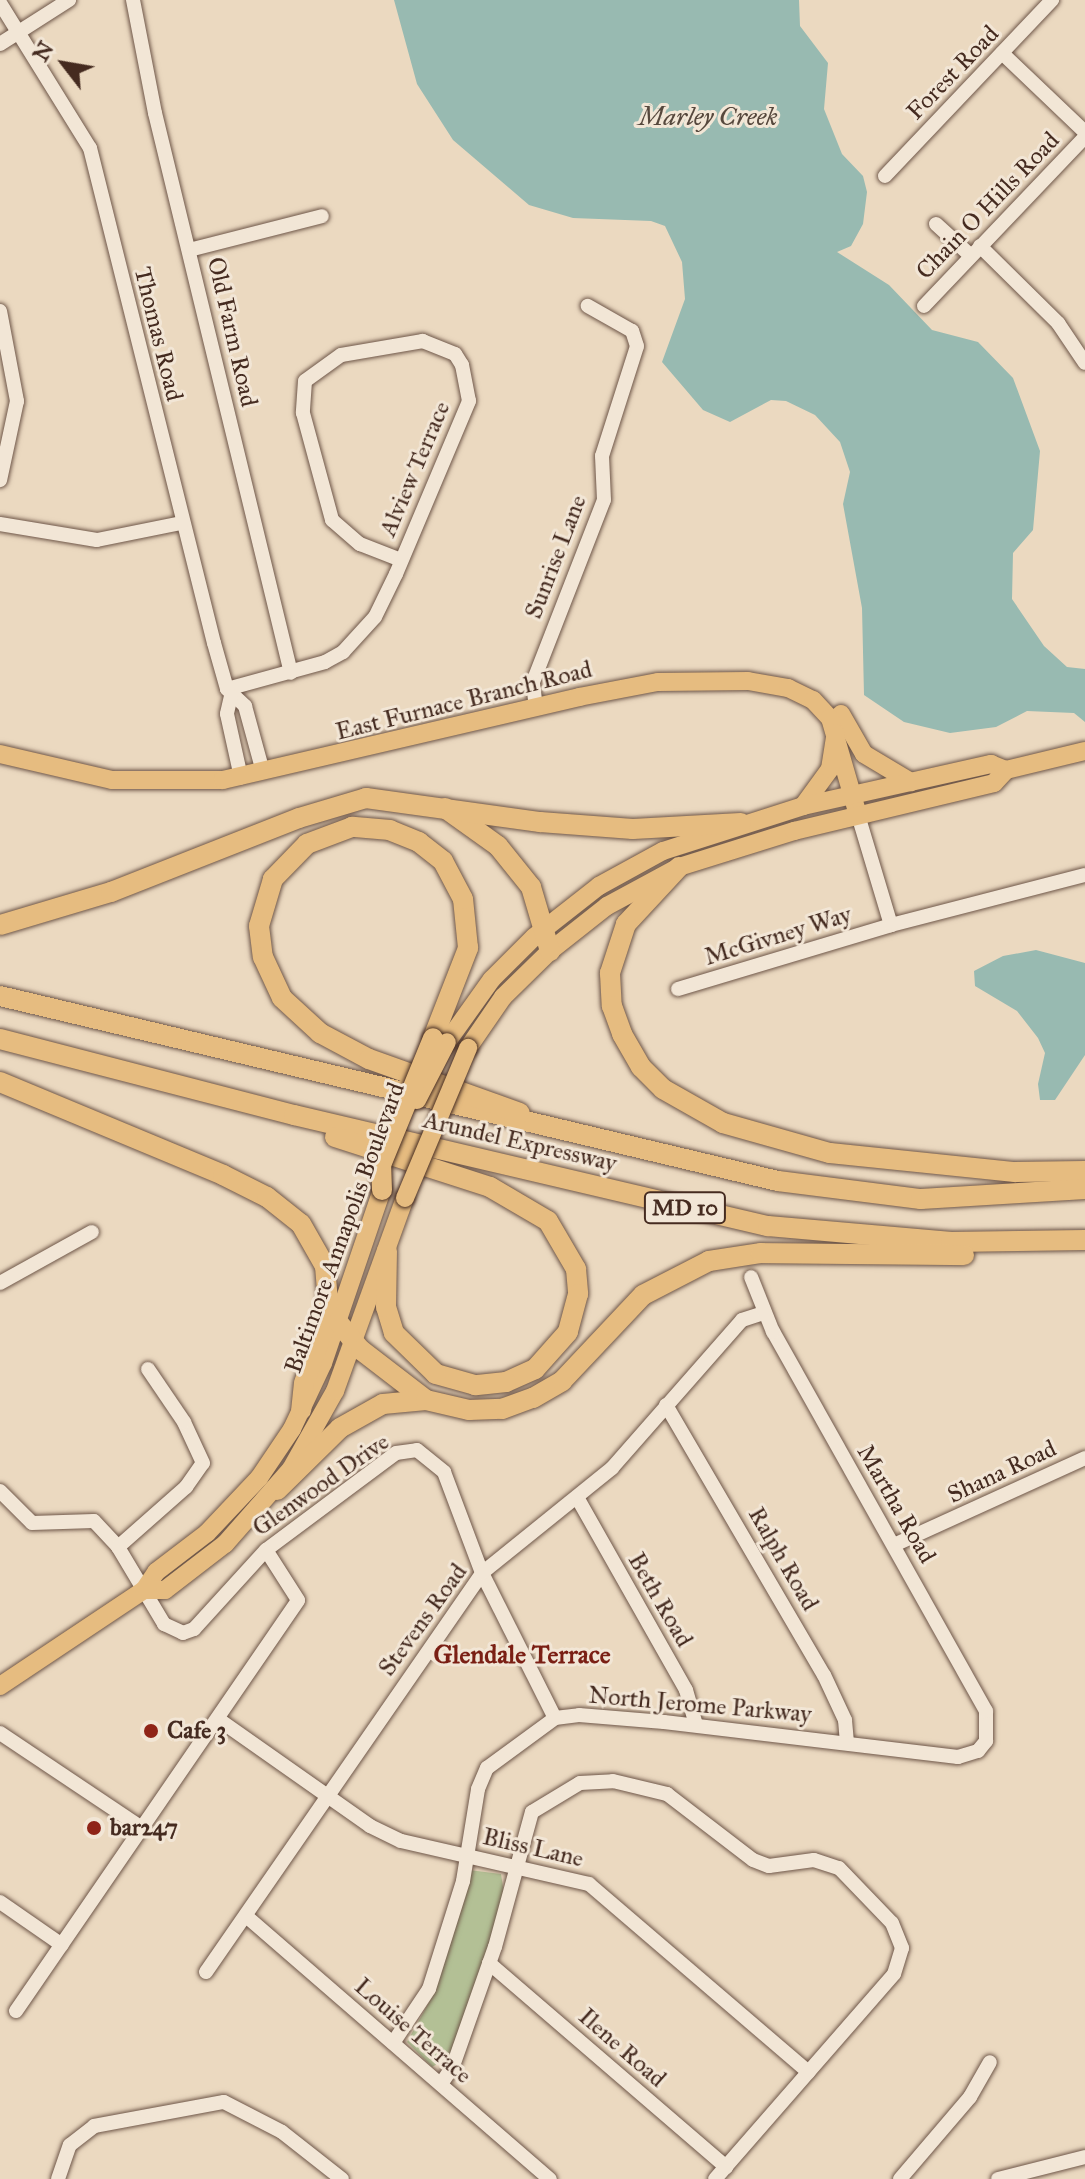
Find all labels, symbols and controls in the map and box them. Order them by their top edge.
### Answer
street label: Forest Road [901,20,1005,126]
north arrow [24,24,104,104]
text: N [27,36,59,66]
water label: Marley Creek [638,101,778,133]
street label: Chain O Hills Road [910,126,1066,286]
street label: Old Farm Road [201,254,263,410]
street label: Thomas Road [127,264,189,404]
street label: Alview Terrace [374,397,456,541]
street label: Sunrise Lane [519,491,593,623]
street label: East Furnace Branch Road [333,655,595,747]
street label: McGivney Way [701,900,855,972]
street label: Baltimore Annapolis Boulevard [279,1079,411,1377]
street label: Arundel Expressway [420,1106,620,1178]
road number: MD 10 [643,1190,727,1226]
street label: Glenwood Drive [247,1427,395,1543]
street label: Shana Road [943,1434,1061,1510]
street label: Martha Road [850,1440,942,1568]
street label: Ralph Road [742,1502,824,1616]
street label: Beth Road [622,1548,698,1652]
street label: Stevens Road [373,1558,473,1682]
district label: Glendale Terrace [433,1639,611,1671]
street label: North Jerome Parkway [587,1681,813,1729]
place label: Cafe 3 [167,1717,226,1745]
marker: Cafe 3 [142,1722,160,1740]
place label: bar247 [110,1814,178,1842]
marker: bar247 [85,1819,103,1837]
street label: Bliss Lane [480,1822,586,1874]
street label: Louise Terrace [348,1972,478,2090]
street label: Ilene Road [573,2002,671,2094]

